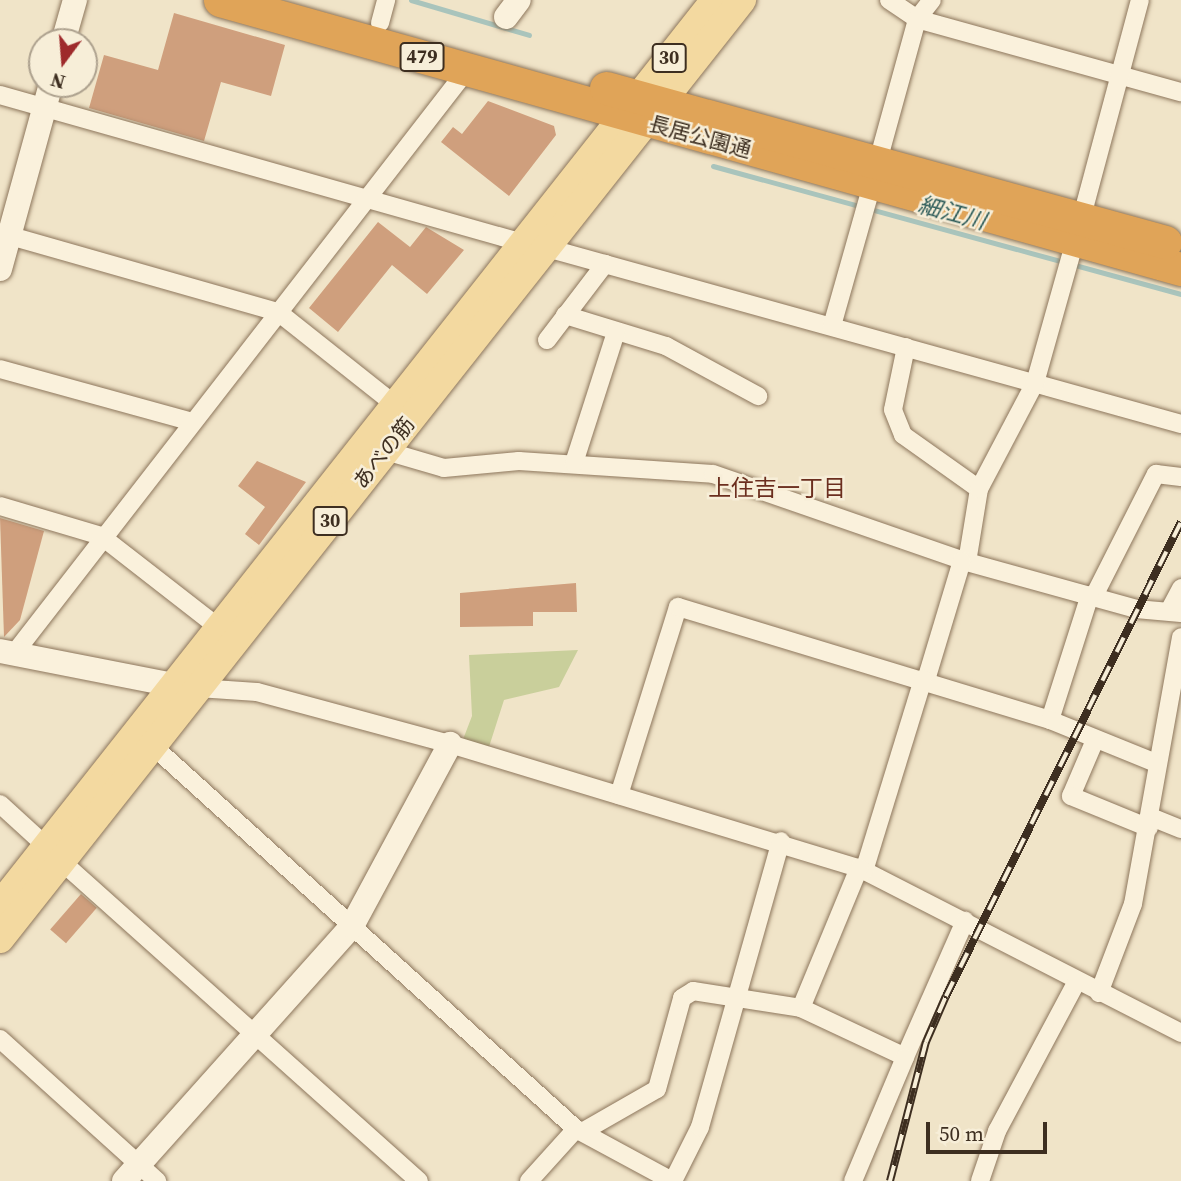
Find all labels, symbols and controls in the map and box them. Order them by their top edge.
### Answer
north arrow [28,28,98,98]
road number: 479 [399,41,445,72]
road number: 30 [652,43,686,74]
text: N [48,67,68,96]
street label: 長居公園通 [646,111,754,163]
water label: 細江川 [915,191,989,235]
street label: あべの筋 [348,412,420,494]
district label: 上住吉一丁目 [708,474,846,502]
road number: 30 [312,506,348,536]
scale bar [929,1108,1050,1152]
text: 50 m [939,1119,984,1148]

